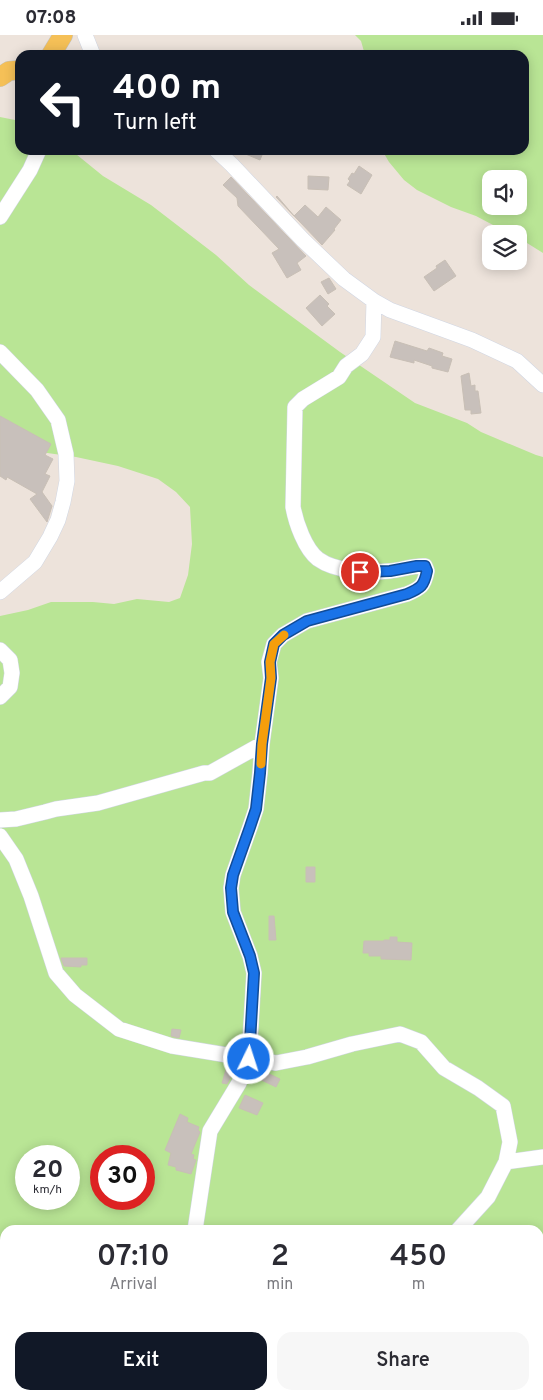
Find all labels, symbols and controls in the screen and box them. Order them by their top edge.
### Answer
text: 07:08 [25,6,76,30]
text: 400 m [113,67,221,111]
icon: left [30,70,95,135]
text: Turn left [113,110,196,137]
map controls [482,170,527,270]
button: sound [482,170,527,215]
button: layers [482,225,527,270]
pin [339,551,381,593]
icon: arrive [346,558,374,586]
position arrow [222,1032,274,1084]
speed limit sign: 30 [90,1145,155,1210]
text: 20 [32,1155,63,1187]
text: km/h [33,1182,62,1198]
text: 07:10 [97,1239,170,1276]
text: 2 [271,1239,289,1276]
text: 450 [390,1239,447,1276]
text: Arrival [109,1275,157,1295]
text: min [267,1275,293,1295]
text: m [412,1275,425,1295]
button: Exit [15,1332,267,1390]
button: Share [277,1332,529,1390]

